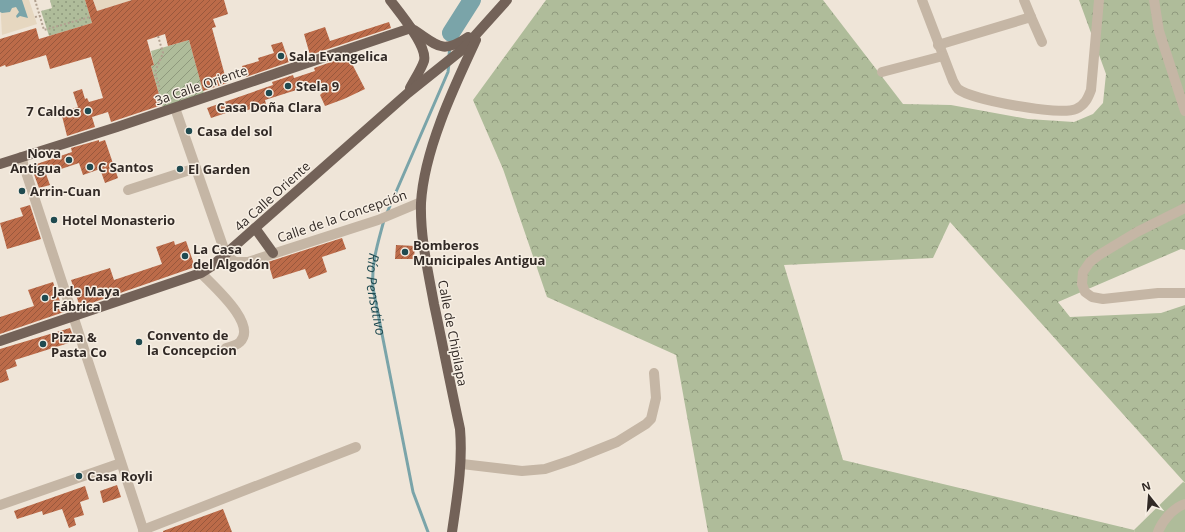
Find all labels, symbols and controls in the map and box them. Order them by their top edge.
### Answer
place label: Sala Evangelica [289,47,388,65]
marker: Sala Evangelica [276,51,286,61]
street label: 3a Calle Oriente [152,61,250,109]
place label: Stela 9 [296,77,339,95]
marker: Stela 9 [283,81,293,91]
marker: Casa Doña Clara [264,88,274,98]
place label: Casa Doña Clara [216,98,322,116]
place label: 7 Caldos [26,102,80,120]
marker: 7 Caldos [83,106,93,116]
place label: Casa del sol [197,122,273,140]
marker: Casa del sol [184,126,194,136]
place label: Nova Antigua [10,144,61,177]
marker: Nova Antigua [64,155,74,165]
street label: 4a Calle Oriente [230,157,314,235]
place label: C Santos [98,158,153,176]
place label: El Garden [188,160,250,178]
marker: C Santos [85,162,95,172]
marker: El Garden [175,164,185,174]
place label: Arrin-Cuan [30,182,101,200]
street label: Calle de la Concepción [275,185,409,247]
marker: Arrin-Cuan [17,186,27,196]
place label: Hotel Monasterio [62,211,175,229]
marker: Hotel Monasterio [49,215,59,225]
place label: Bomberos Municipales Antigua [413,236,545,269]
place label: La Casa del Algodón [193,240,269,273]
marker: Bomberos Municipales Antigua [400,247,410,257]
marker: La Casa del Algodón [180,251,190,261]
water label: Río Pensativo [363,252,392,337]
street label: Calle de Chipilapa [434,278,472,388]
place label: Jade Maya Fábrica [52,282,120,315]
marker: Jade Maya Fábrica [40,293,50,303]
place label: Convento de la Concepcion [147,326,237,359]
place label: Pizza & Pasta Co [51,328,107,361]
marker: Convento de la Concepcion [134,337,144,347]
marker: Pizza & Pasta Co [38,339,48,349]
place label: Casa Royli [87,467,153,485]
marker: Casa Royli [74,471,84,481]
north arrow [1129,476,1169,516]
text: N [1139,477,1152,494]

